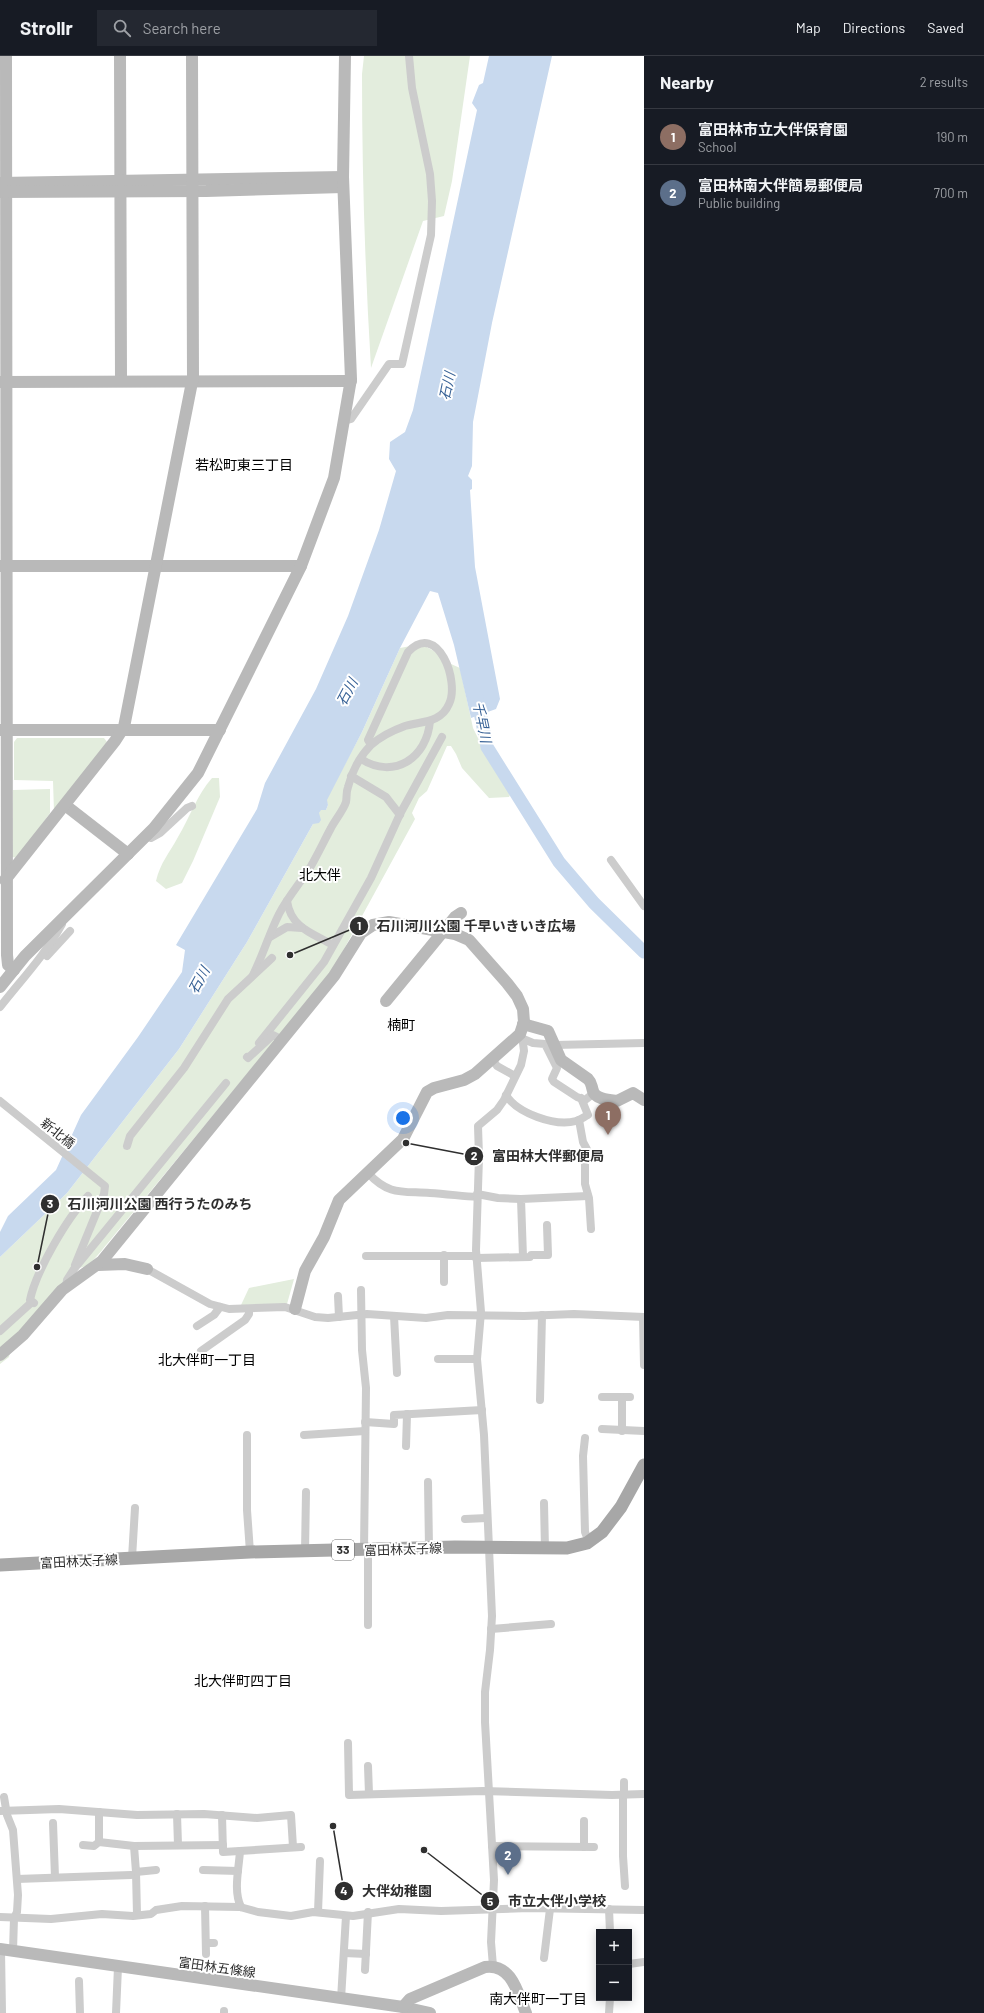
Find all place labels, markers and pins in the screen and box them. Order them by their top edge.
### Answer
callout: 石川河川公園 千早いきいき広場 [349,913,584,939]
pin: 1 [595,1102,621,1135]
callout: 富田林大伴郵便局 [464,1143,612,1169]
callout: 石川河川公園 西行うたのみち [40,1191,260,1217]
pin: 2 [495,1842,521,1875]
callout: 大伴幼稚園 [334,1878,440,1904]
callout: 市立大伴小学校 [480,1888,614,1914]

